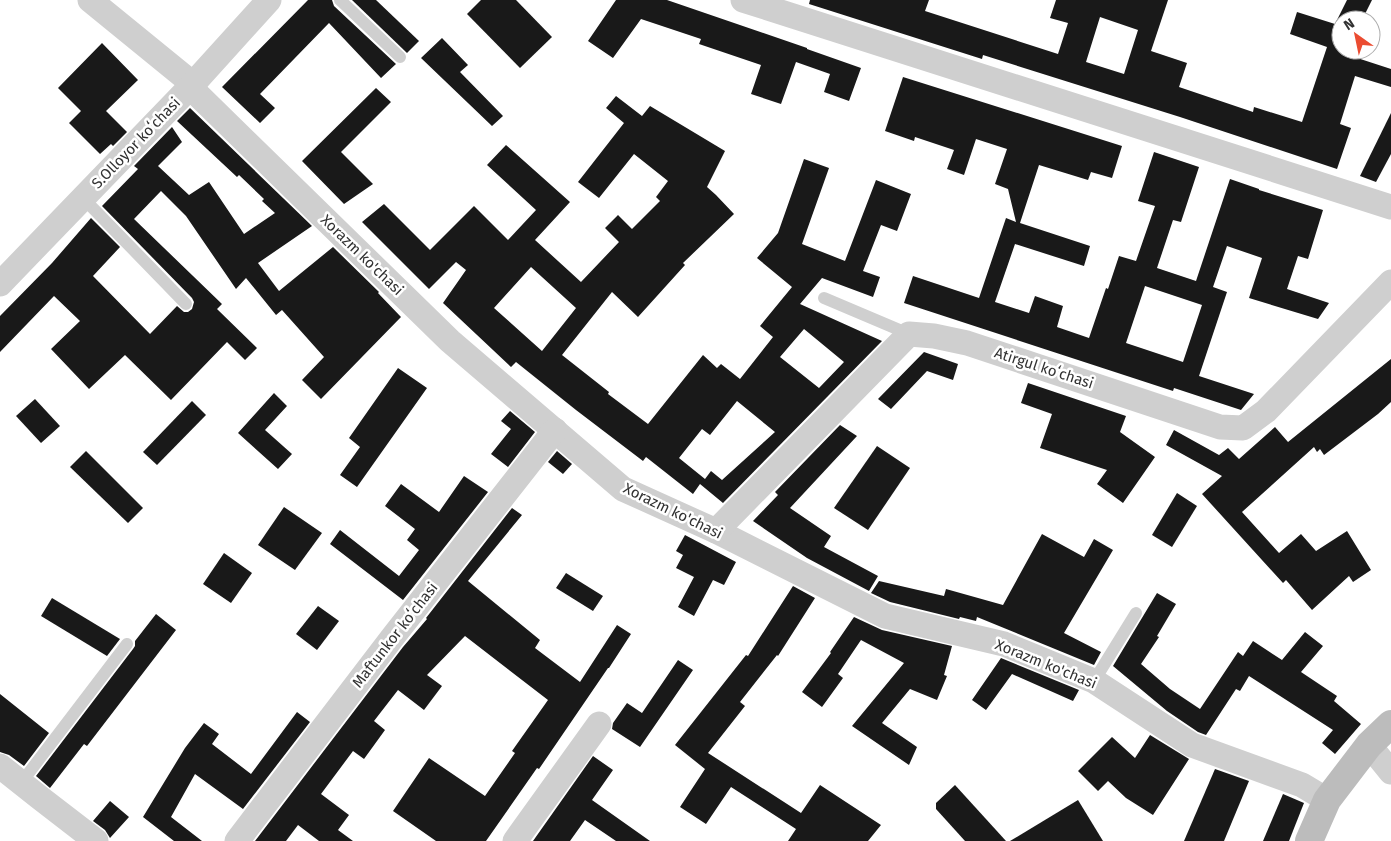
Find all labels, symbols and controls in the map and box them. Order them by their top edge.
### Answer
north arrow [1331,10,1381,60]
text: N [1341,15,1358,34]
street label: S.Olloyor koʻchasi [88,94,184,192]
street label: Xorazm ko'chasi [317,211,407,299]
street label: Atirgul koʻchasi [992,344,1096,392]
street label: Xorazm ko'chasi [621,479,725,543]
street label: Maftunkor koʻchasi [348,579,442,691]
street label: Xorazm ko'chasi [993,635,1099,693]

